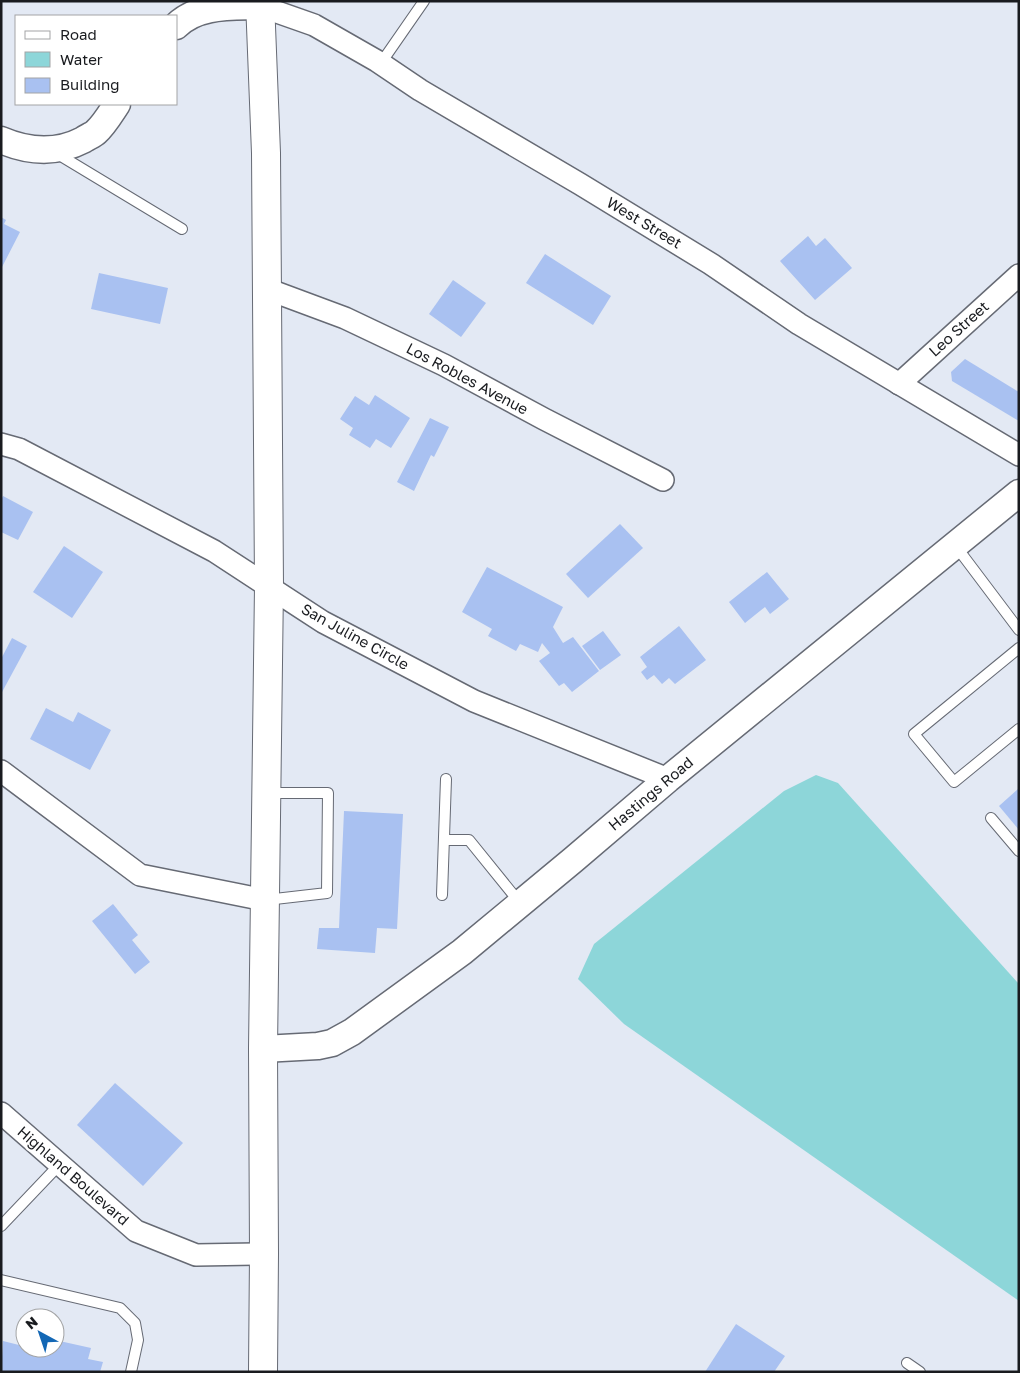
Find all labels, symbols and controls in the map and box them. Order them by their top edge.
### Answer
legend [15,15,178,105]
text: Road [60,25,97,43]
text: Water [60,50,103,68]
text: Building [60,75,120,93]
street label: West Street [604,193,685,252]
street label: Leo Street [925,297,992,360]
street label: Los Robles Avenue [403,338,532,418]
street label: San Juline Circle [298,599,413,673]
street label: Hastings Road [604,753,696,834]
street label: Highland Boulevard [14,1122,133,1229]
north arrow [15,1308,65,1358]
text: N [22,1313,41,1333]

